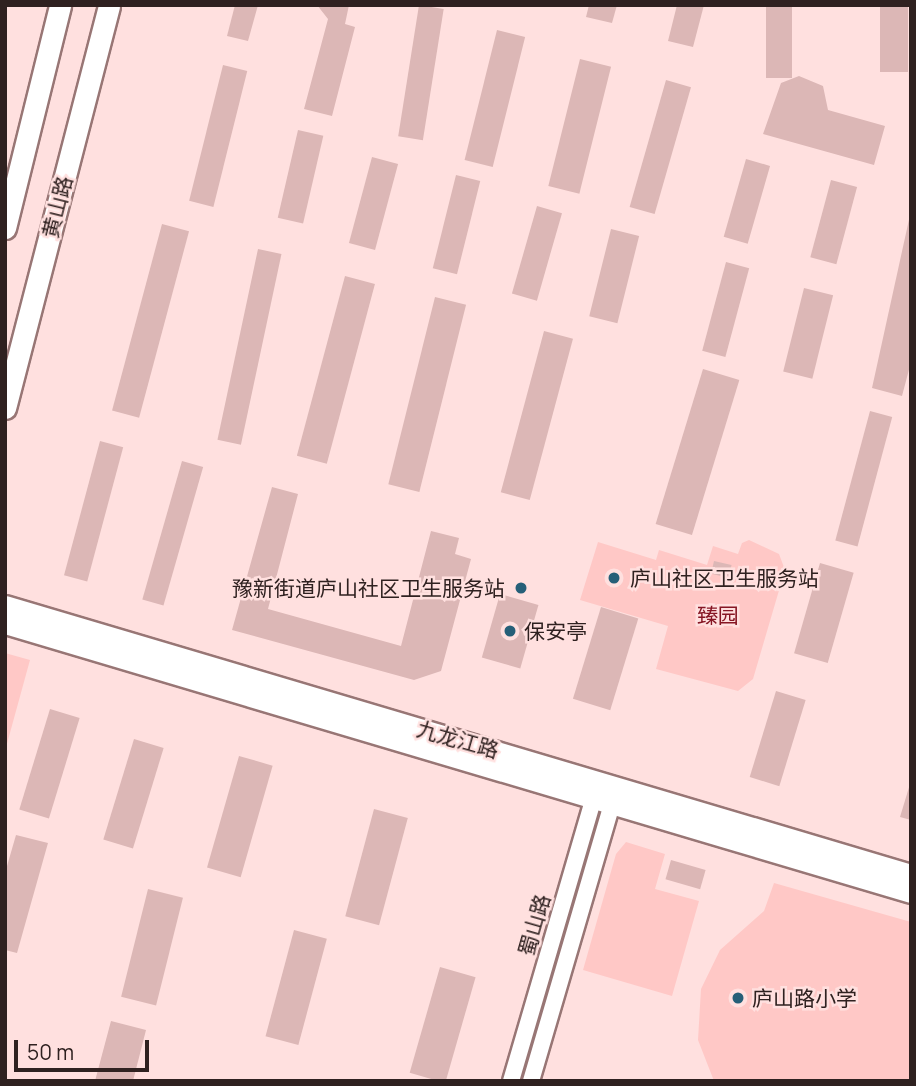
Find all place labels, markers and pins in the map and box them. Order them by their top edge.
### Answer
place label: 庐山社区卫生服务站 [630,565,819,591]
marker: 庐山社区卫生服务站 [604,568,624,588]
place label: 豫新街道庐山社区卫生服务站 [232,575,505,601]
marker: 豫新街道庐山社区卫生服务站 [511,578,531,598]
place label: 保安亭 [524,618,587,644]
marker: 保安亭 [502,623,518,639]
place label: 庐山路小学 [752,985,857,1011]
marker: 庐山路小学 [730,990,746,1006]

